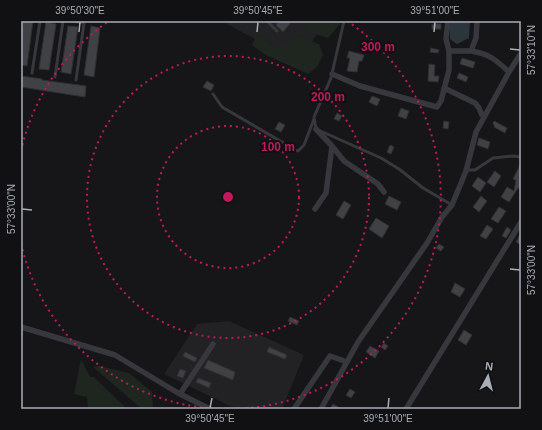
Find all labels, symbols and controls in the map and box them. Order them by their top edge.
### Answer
text: 39°50'30"E [55,5,105,16]
text: 39°50'45"E [233,5,283,16]
text: 39°51'00"E [410,5,460,16]
text: 57°33'10"N [526,25,537,75]
text: 300 m [361,40,395,54]
text: 200 m [311,90,345,104]
text: 100 m [261,140,295,154]
text: 57°33'00"N [6,184,17,234]
centre of rings [221,190,235,204]
text: 57°33'00"N [526,245,537,295]
north arrow [468,356,508,396]
text: N [485,360,494,373]
text: 39°50'45"E [185,413,235,424]
text: 39°51'00"E [363,413,413,424]

